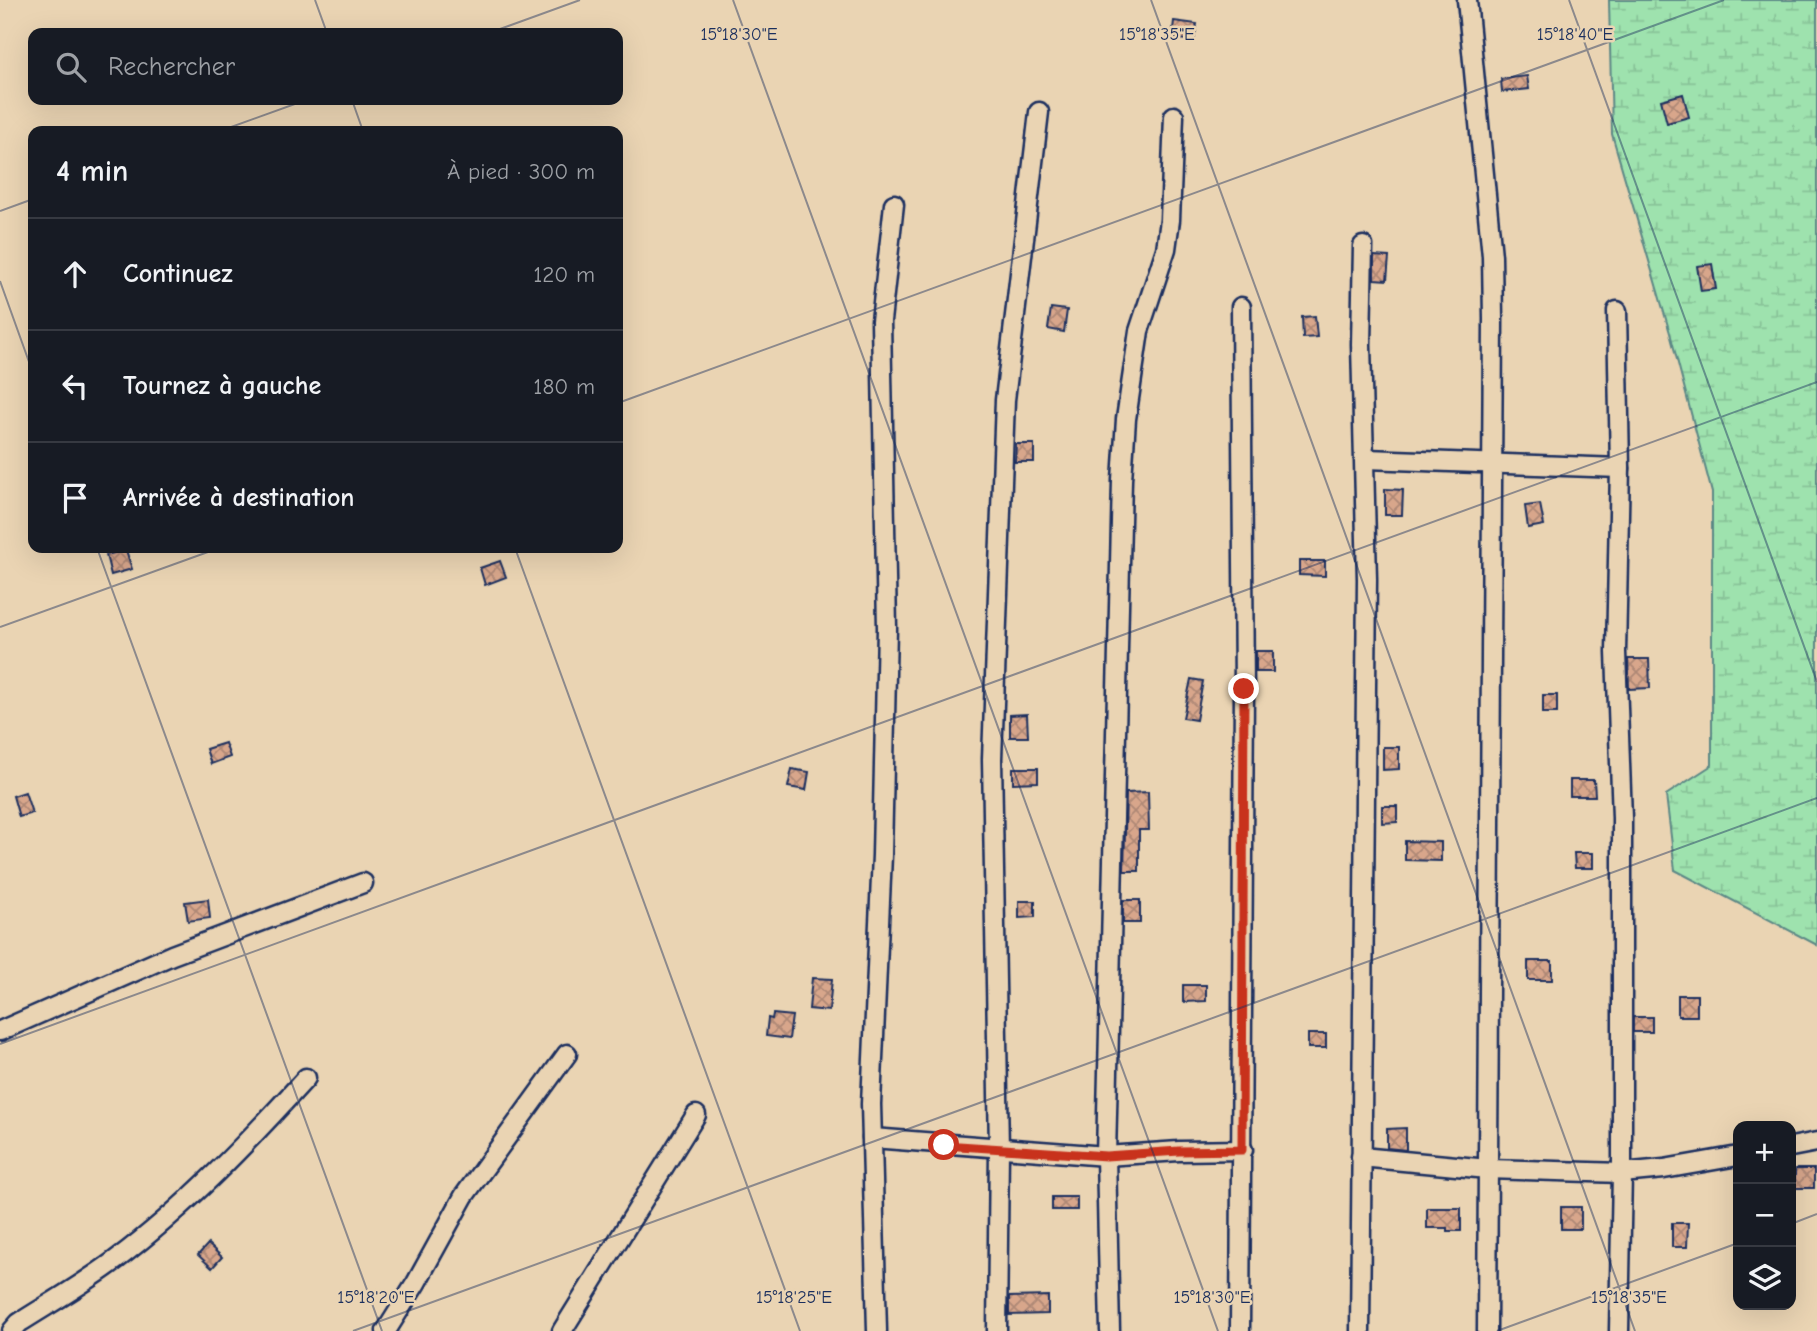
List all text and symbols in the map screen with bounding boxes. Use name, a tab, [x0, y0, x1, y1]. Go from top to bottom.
text: 15°18'30"E	[700, 24, 778, 45]
text: 15°18'35"E	[1119, 24, 1195, 45]
text: 15°18'40"E	[1537, 24, 1614, 45]
search box	[28, 28, 623, 105]
icon: search	[52, 48, 90, 86]
text: Rechercher	[108, 52, 235, 82]
text: 4 min	[56, 154, 128, 189]
text: À pied · 300 m	[447, 158, 595, 185]
icon: ahead	[56, 255, 94, 293]
text: Continuez	[123, 259, 233, 289]
text: 120 m	[533, 261, 595, 288]
icon: left	[56, 367, 94, 405]
text: Tournez à gauche	[123, 371, 321, 401]
text: 180 m	[533, 373, 595, 400]
icon: arrive	[56, 479, 94, 517]
text: Arrivée à destination	[123, 483, 354, 513]
route end	[1228, 673, 1259, 704]
map controls	[1733, 1121, 1796, 1310]
button: +	[1733, 1121, 1796, 1184]
route start	[928, 1129, 959, 1160]
button: −	[1733, 1184, 1796, 1247]
button: layers	[1733, 1247, 1796, 1310]
text: 15°18'20"E	[337, 1287, 415, 1308]
text: 15°18'25"E	[756, 1287, 832, 1308]
text: 15°18'30"E	[1173, 1287, 1251, 1308]
text: 15°18'35"E	[1591, 1287, 1667, 1308]

